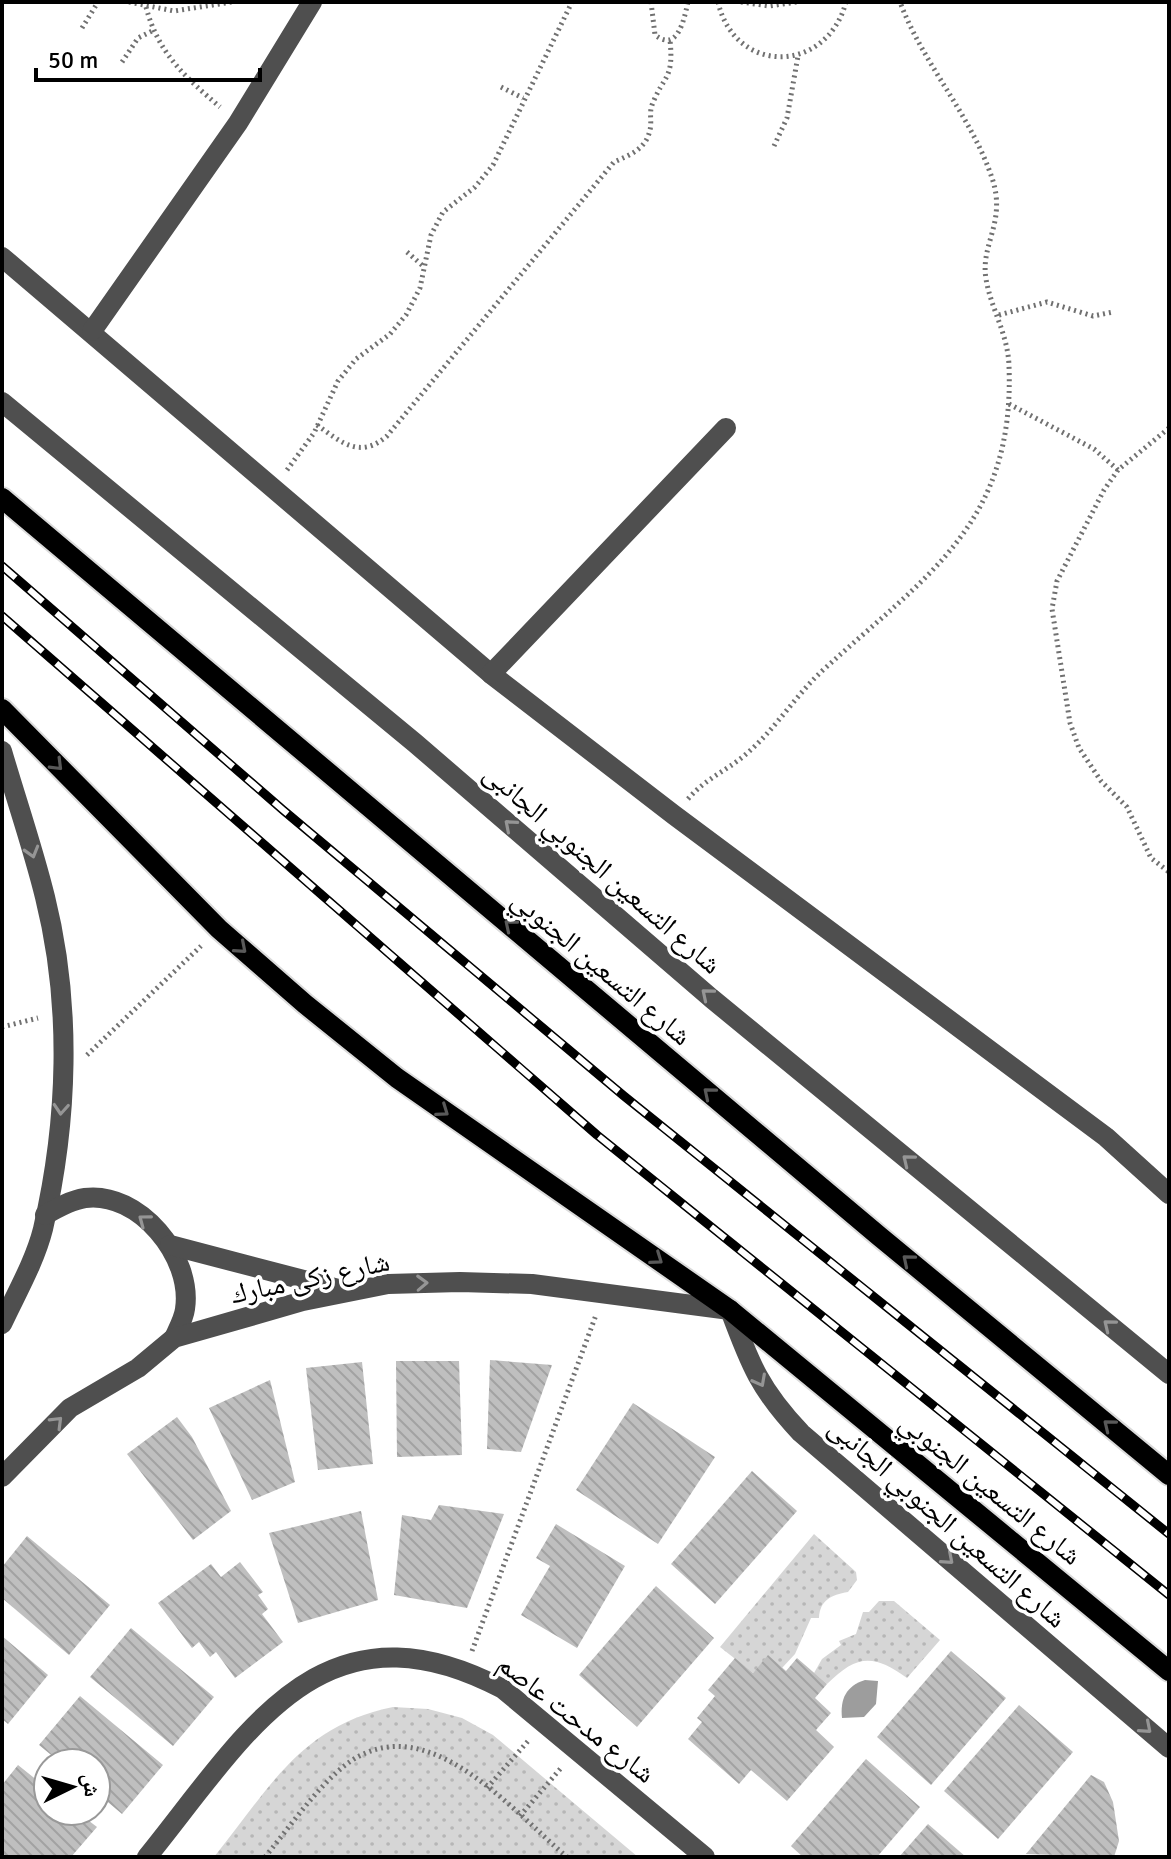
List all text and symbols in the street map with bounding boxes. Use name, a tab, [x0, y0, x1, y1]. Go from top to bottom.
scale bar	[36, 32, 260, 82]
text: 50 m	[48, 45, 98, 75]
one-way arrow	[48, 756, 62, 770]
street label: شارع التسعين الجنوبي الجانبى	[477, 756, 729, 980]
one-way arrow	[505, 820, 520, 835]
one-way arrow	[23, 845, 39, 859]
street label: شارع التسعين الجنوبي	[505, 882, 699, 1052]
one-way arrow	[505, 920, 519, 935]
one-way arrow	[232, 938, 247, 953]
one-way arrow	[702, 990, 716, 1004]
one-way arrow	[704, 1088, 718, 1103]
one-way arrow	[435, 1101, 449, 1116]
one-way arrow	[53, 1103, 70, 1116]
one-way arrow	[903, 1155, 917, 1170]
one-way arrow	[138, 1215, 152, 1230]
street label: شارع زكى مبارك	[228, 1245, 393, 1311]
one-way arrow	[649, 1249, 663, 1264]
one-way arrow	[903, 1255, 917, 1270]
one-way arrow	[416, 1275, 429, 1292]
one-way arrow	[1104, 1320, 1118, 1335]
one-way arrow	[750, 1373, 766, 1387]
street label: شارع التسعين الجنوبي	[889, 1405, 1088, 1577]
street label: شارع التسعين الجنوبي الجانبى	[818, 1410, 1073, 1639]
one-way arrow	[47, 1417, 62, 1431]
one-way arrow	[1104, 1420, 1118, 1435]
one-way arrow	[939, 1549, 953, 1564]
street label: شارع مدحت عاصم	[490, 1647, 662, 1792]
one-way arrow	[1136, 1718, 1151, 1733]
north arrow	[32, 1747, 112, 1827]
text: ش	[77, 1772, 106, 1798]

